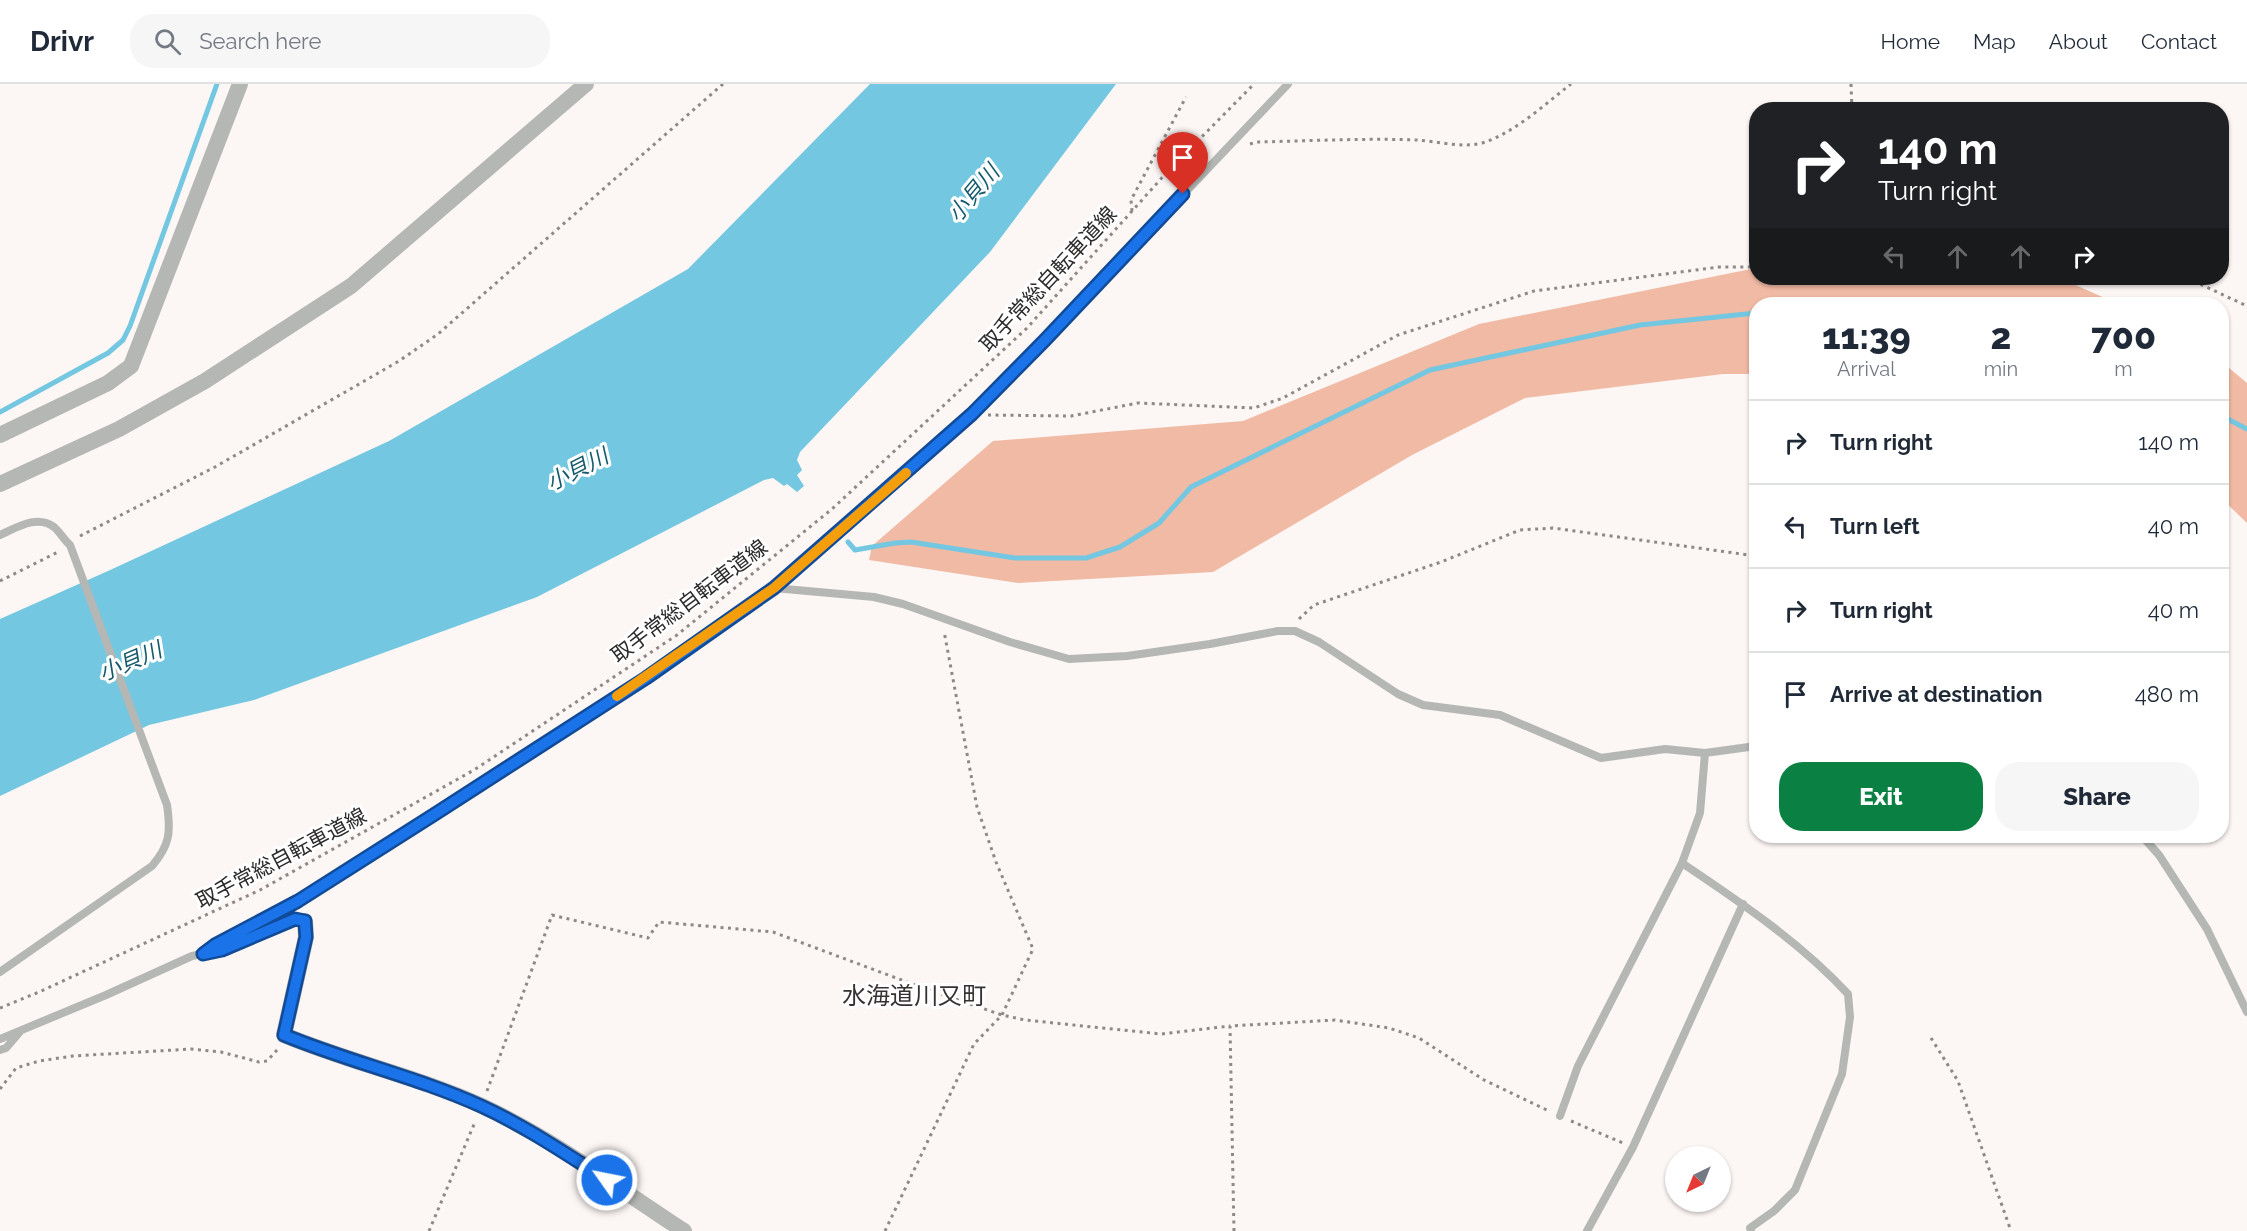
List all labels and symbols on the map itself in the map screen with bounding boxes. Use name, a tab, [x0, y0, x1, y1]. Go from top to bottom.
pin	[1157, 132, 1208, 194]
water label: 小貝川	[942, 158, 1005, 227]
street label: 取手常総自転車道線	[974, 201, 1122, 357]
water label: 小貝川	[542, 442, 614, 496]
street label: 取手常総自転車道線	[606, 534, 772, 668]
water label: 小貝川	[95, 635, 167, 686]
street label: 取手常総自転車道線	[192, 803, 370, 913]
district label: 水海道川又町	[842, 981, 986, 1010]
north arrow	[1665, 1146, 1731, 1212]
position arrow	[575, 1148, 639, 1212]

